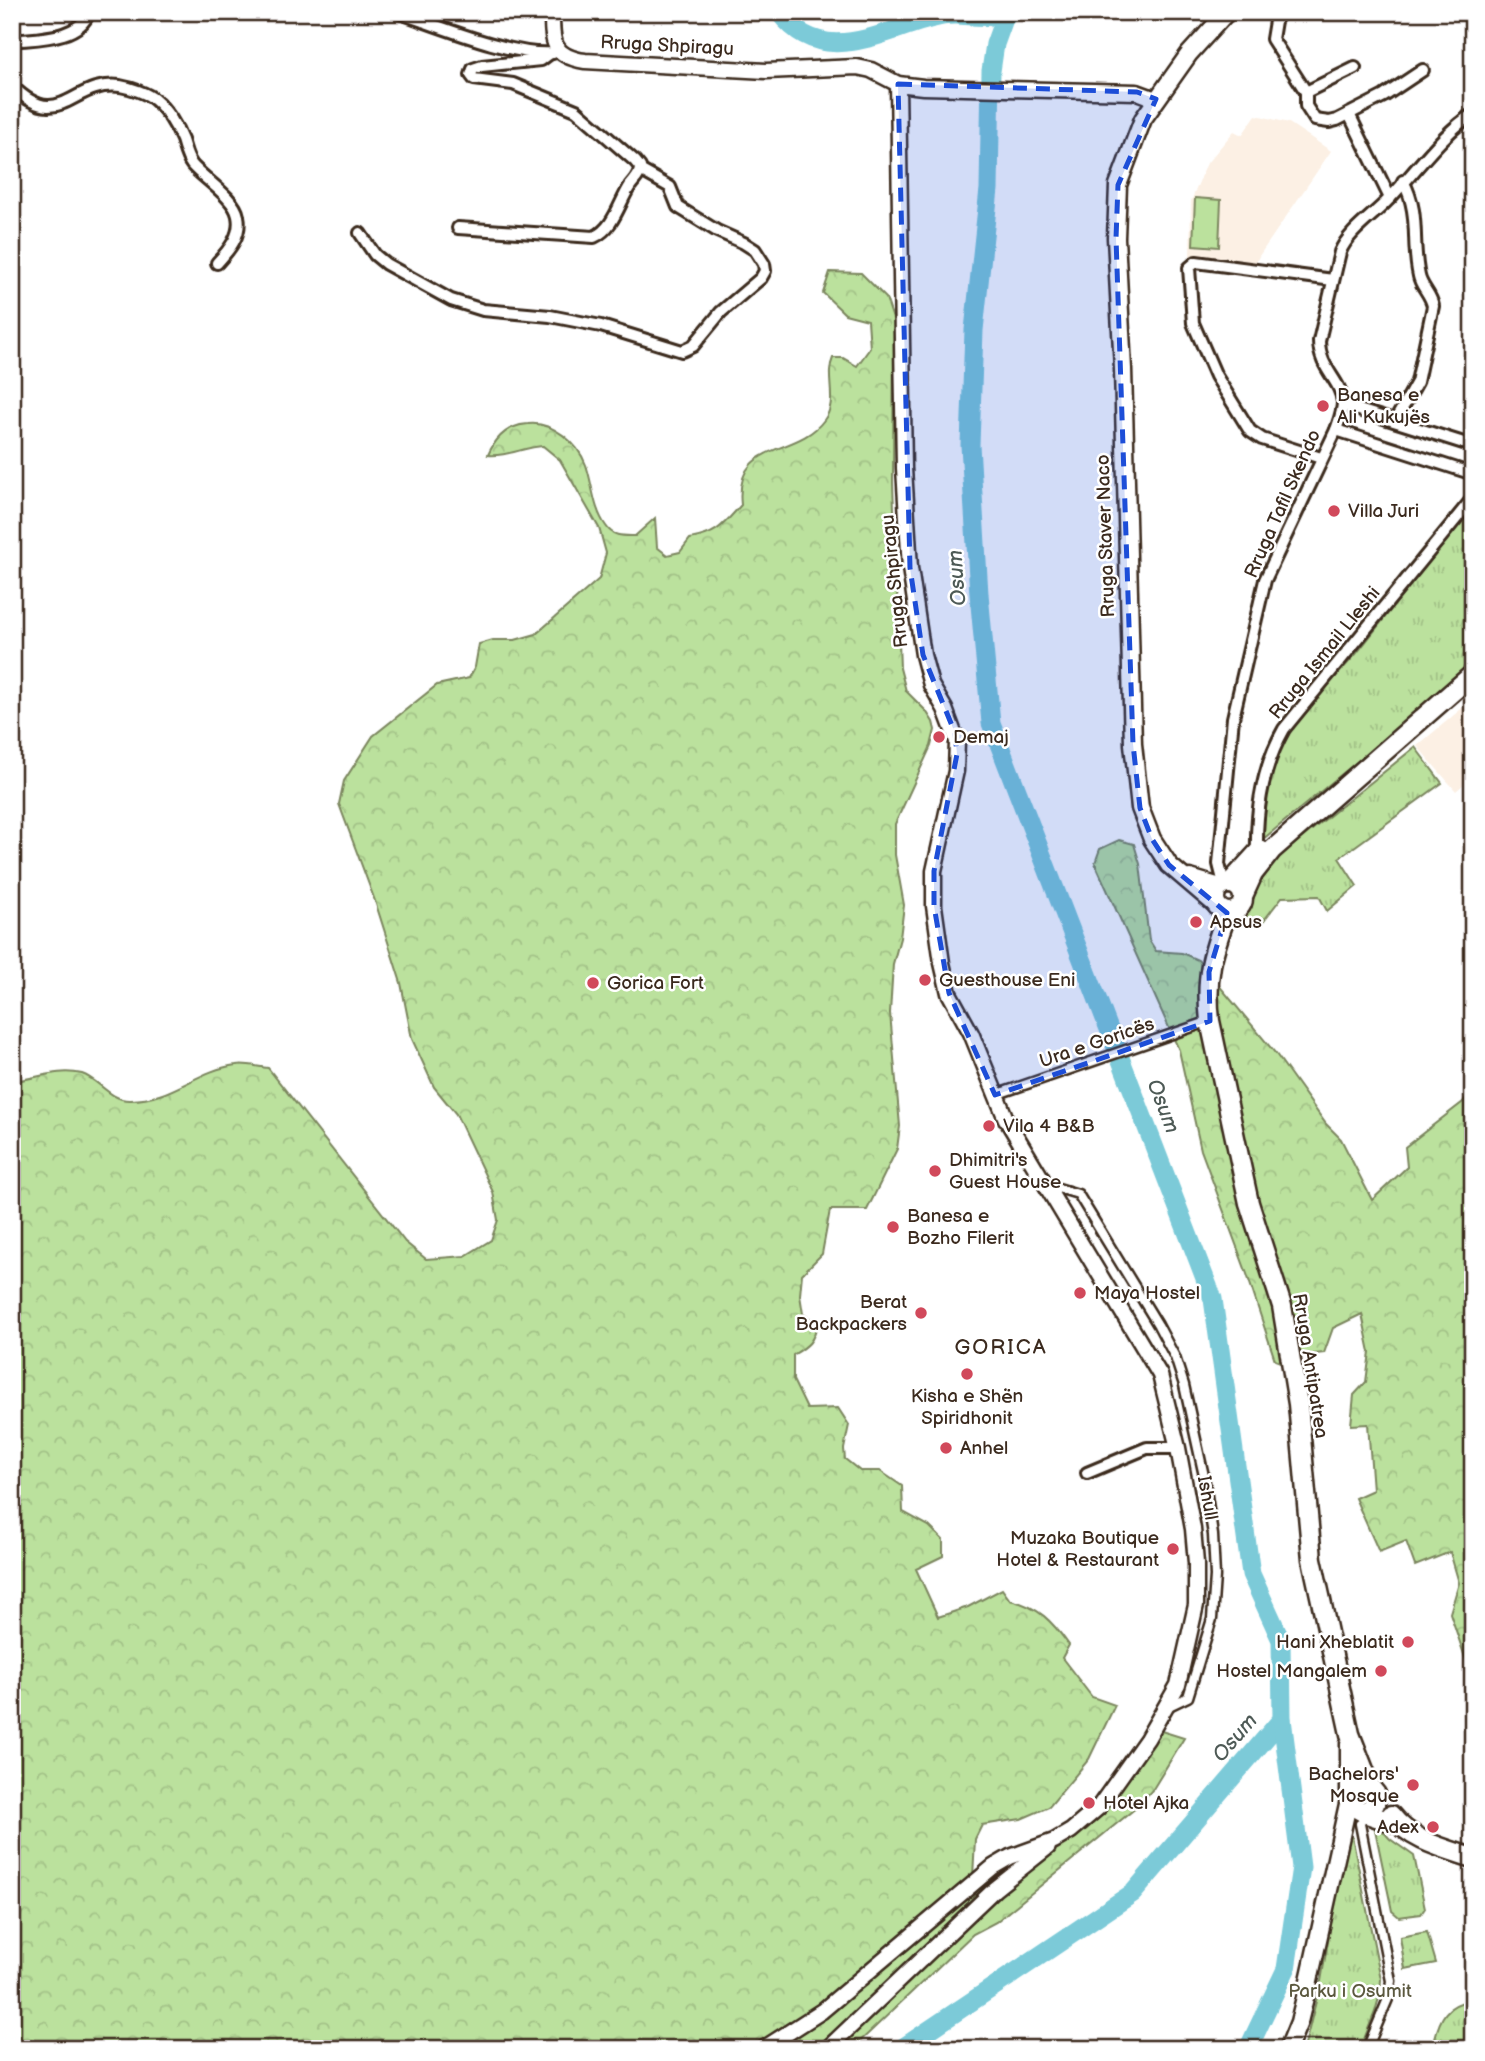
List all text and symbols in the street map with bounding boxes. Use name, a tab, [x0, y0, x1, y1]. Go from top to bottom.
street label: Rruga Shpiragu	[600, 31, 734, 61]
place label: Banesa e Ali Kukujës	[1337, 384, 1430, 429]
marker: Banesa e Ali Kukujës	[1315, 398, 1331, 414]
street label: Rruga Tafil Skendo	[1240, 426, 1326, 582]
street label: Rruga Staver Naco	[1092, 454, 1120, 618]
place label: Villa Juri	[1348, 500, 1419, 523]
marker: Villa Juri	[1326, 503, 1342, 519]
street label: Rruga Shpiragu	[877, 513, 913, 649]
water label: Osum	[943, 549, 971, 607]
street label: Rruga Ismail Lleshi	[1264, 582, 1386, 724]
place label: Demaj	[953, 726, 1009, 749]
marker: Demaj	[931, 729, 947, 745]
place label: Apsus	[1210, 911, 1262, 934]
marker: Apsus	[1188, 914, 1204, 930]
place label: Guesthouse Eni	[939, 969, 1076, 992]
place label: Gorica Fort	[607, 972, 704, 995]
marker: Guesthouse Eni	[917, 972, 933, 988]
marker: Gorica Fort	[585, 975, 601, 991]
street label: Ura e Goricës	[1037, 1013, 1157, 1073]
water label: Osum	[1141, 1075, 1185, 1137]
place label: Vila 4 B&B	[1003, 1115, 1095, 1138]
marker: Vila 4 B&B	[981, 1118, 997, 1134]
place label: Dhimitri's Guest House	[949, 1149, 1061, 1194]
marker: Dhimitri's Guest House	[927, 1163, 943, 1179]
place label: Banesa e Bozho Filerit	[907, 1205, 1015, 1250]
marker: Banesa e Bozho Filerit	[885, 1219, 901, 1235]
place label: Maya Hostel	[1094, 1282, 1200, 1305]
marker: Maya Hostel	[1072, 1285, 1088, 1301]
place label: Berat Backpackers	[795, 1291, 907, 1336]
street label: Rruga Antipatrea	[1287, 1292, 1333, 1440]
marker: Berat Backpackers	[913, 1305, 929, 1321]
district label: GORICA	[955, 1335, 1047, 1360]
marker: Kisha e Shën Spiridhonit	[959, 1366, 975, 1382]
place label: Kisha e Shën Spiridhonit	[911, 1385, 1023, 1430]
place label: Anhel	[960, 1437, 1008, 1460]
marker: Anhel	[938, 1440, 954, 1456]
street label: Ishull	[1192, 1474, 1222, 1522]
place label: Muzaka Boutique Hotel & Restaurant	[996, 1527, 1159, 1572]
marker: Muzaka Boutique Hotel & Restaurant	[1165, 1541, 1181, 1557]
place label: Hani Xheblatit	[1276, 1631, 1394, 1654]
marker: Hani Xheblatit	[1400, 1634, 1416, 1650]
place label: Hostel Mangalem	[1216, 1660, 1367, 1683]
marker: Hostel Mangalem	[1373, 1663, 1389, 1679]
water label: Osum	[1207, 1709, 1263, 1767]
place label: Bachelors' Mosque	[1308, 1763, 1399, 1808]
marker: Bachelors' Mosque	[1405, 1777, 1421, 1793]
place label: Hotel Ajka	[1103, 1792, 1189, 1815]
marker: Hotel Ajka	[1081, 1795, 1097, 1811]
place label: Adex	[1377, 1816, 1419, 1839]
marker: Adex	[1425, 1819, 1441, 1835]
park label: Parku i Osumit	[1288, 1980, 1412, 2003]

